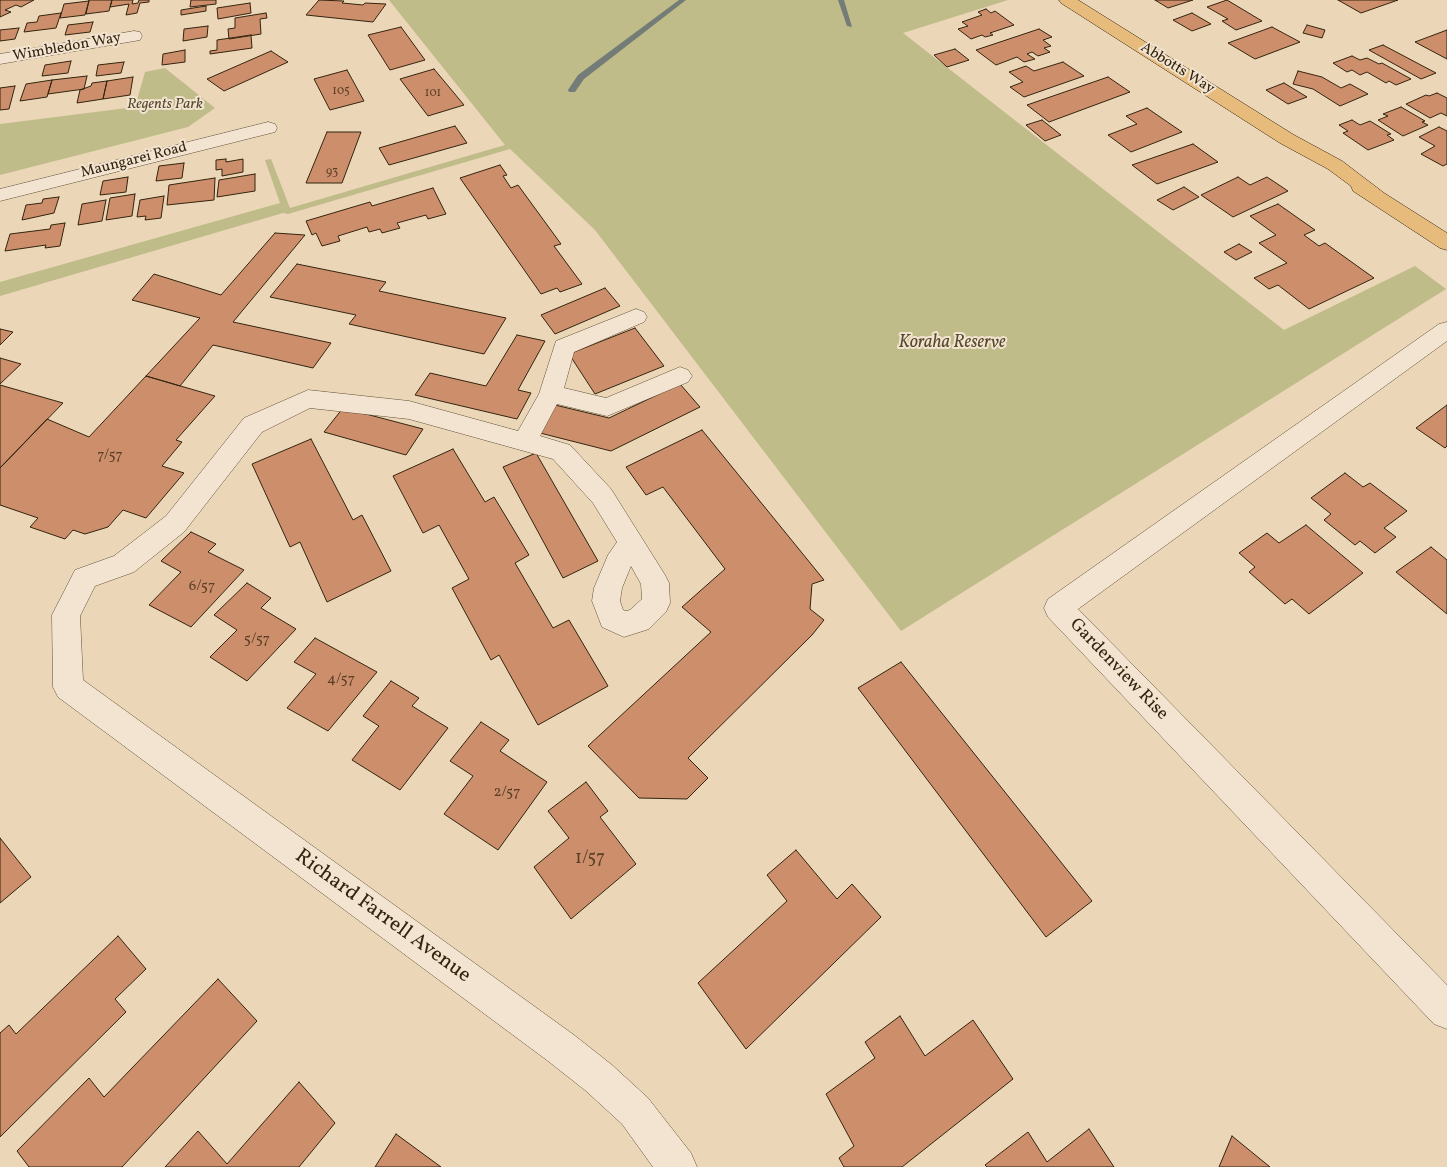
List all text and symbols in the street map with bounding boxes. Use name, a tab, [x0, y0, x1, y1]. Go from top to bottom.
street label: Wimbledon Way	[11, 30, 123, 66]
street label: Abbotts Way	[1137, 39, 1217, 99]
house number: 105	[332, 85, 350, 99]
house number: 101	[425, 87, 441, 101]
park label: Regents Park	[127, 96, 203, 114]
street label: Maungarei Road	[79, 139, 189, 183]
house number: 93	[326, 166, 338, 180]
park label: Koraha Reserve	[898, 333, 1006, 355]
house number: 7/57	[97, 447, 123, 465]
house number: 6/57	[189, 578, 215, 596]
street label: Gardenview Rise	[1064, 615, 1172, 725]
house number: 5/57	[244, 631, 270, 649]
house number: 4/57	[327, 671, 355, 689]
house number: 2/57	[493, 784, 521, 802]
street label: Richard Farrell Avenue	[289, 845, 475, 989]
house number: 1/57	[575, 849, 605, 871]

